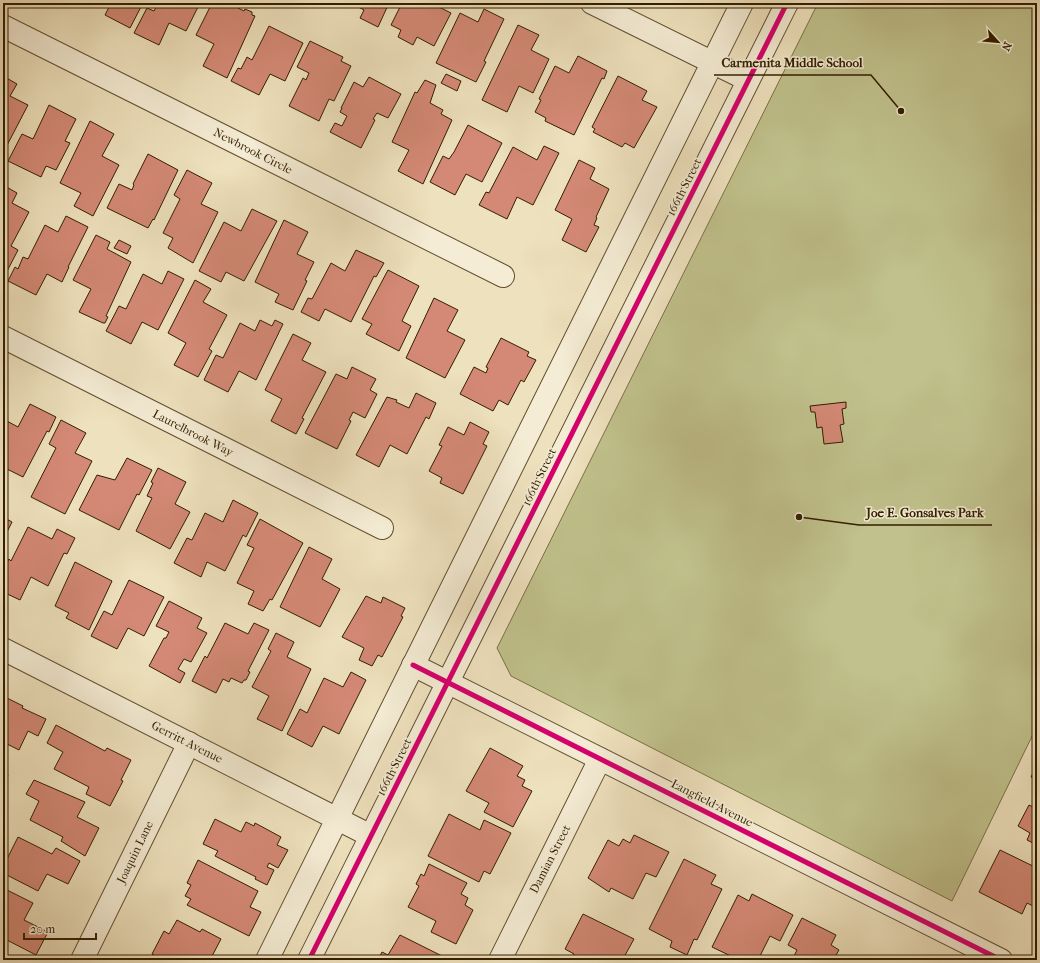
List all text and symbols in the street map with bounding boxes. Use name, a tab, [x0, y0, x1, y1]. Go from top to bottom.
north arrow	[978, 22, 1018, 62]
text: N	[998, 40, 1014, 54]
callout: Carmenita Middle School	[714, 50, 871, 75]
text: Carmenita Middle School	[721, 55, 863, 70]
street label: Newbrook Circle	[211, 125, 295, 177]
street label: 166th Street	[664, 155, 705, 218]
street label: Laurelbrook Way	[150, 407, 236, 460]
street label: 166th Street	[519, 445, 559, 508]
callout: Joe E. Gonsalves Park	[859, 500, 992, 525]
text: Joe E. Gonsalves Park	[864, 505, 985, 521]
street label: Gerritt Avenue	[149, 718, 225, 766]
street label: 166th Street	[374, 735, 415, 798]
street label: Langfield Avenue	[669, 776, 755, 830]
street label: Joaquin Lane	[113, 818, 156, 886]
street label: Damian Street	[527, 822, 574, 896]
scale bar	[24, 915, 96, 941]
text: 20 m	[30, 922, 55, 936]

